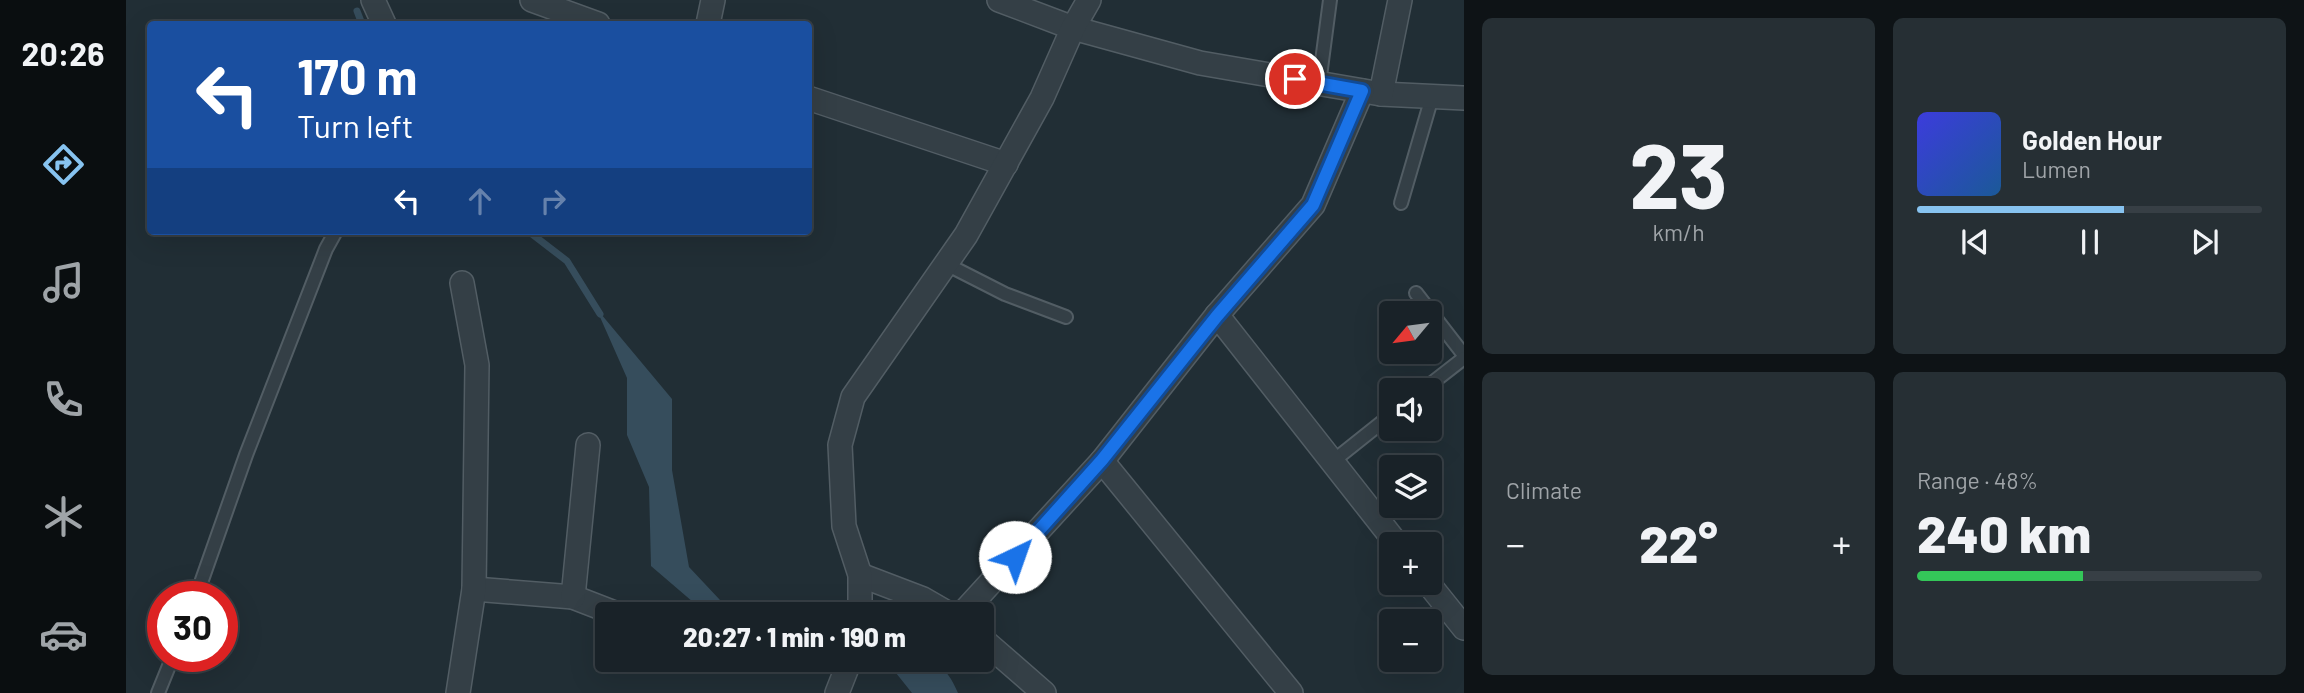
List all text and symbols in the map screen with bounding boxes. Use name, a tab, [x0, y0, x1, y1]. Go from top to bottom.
text: 20:26	[22, 34, 104, 72]
text: 170 m	[297, 46, 417, 105]
icon: left	[182, 49, 273, 140]
pin	[1265, 49, 1325, 109]
icon: arrive	[1276, 60, 1314, 98]
text: Turn left	[297, 106, 414, 144]
text: 23	[1629, 118, 1728, 227]
text: Golden Hour	[2022, 124, 2162, 155]
icon: directions	[39, 140, 88, 189]
text: Lumen	[2022, 155, 2091, 183]
icon: left	[388, 182, 426, 220]
icon: ahead	[461, 182, 499, 220]
icon: right	[534, 182, 572, 220]
text: km/h	[1652, 218, 1705, 246]
icon: previous	[1956, 223, 1994, 261]
icon: pause	[2071, 223, 2109, 261]
icon: next	[2186, 223, 2224, 261]
icon: music	[39, 258, 88, 307]
north arrow	[1379, 301, 1442, 364]
map controls	[1379, 301, 1442, 672]
icon: phone	[39, 375, 88, 424]
button: sound	[1379, 378, 1442, 441]
button: layers	[1379, 455, 1442, 518]
text: Range · 48%	[1917, 466, 2038, 494]
text: Climate	[1506, 476, 1582, 504]
icon: climate	[39, 492, 88, 541]
text: 240 km	[1917, 501, 2091, 563]
text: 22°	[1639, 511, 1718, 573]
position arrow	[978, 520, 1052, 594]
text: −	[1506, 520, 1525, 566]
text: +	[1832, 520, 1851, 566]
button: +	[1379, 532, 1442, 595]
speed limit sign: 30	[147, 581, 238, 672]
button: −	[1379, 609, 1442, 672]
icon: car	[39, 610, 88, 659]
text: 20:27 · 1 min · 190 m	[683, 621, 906, 652]

